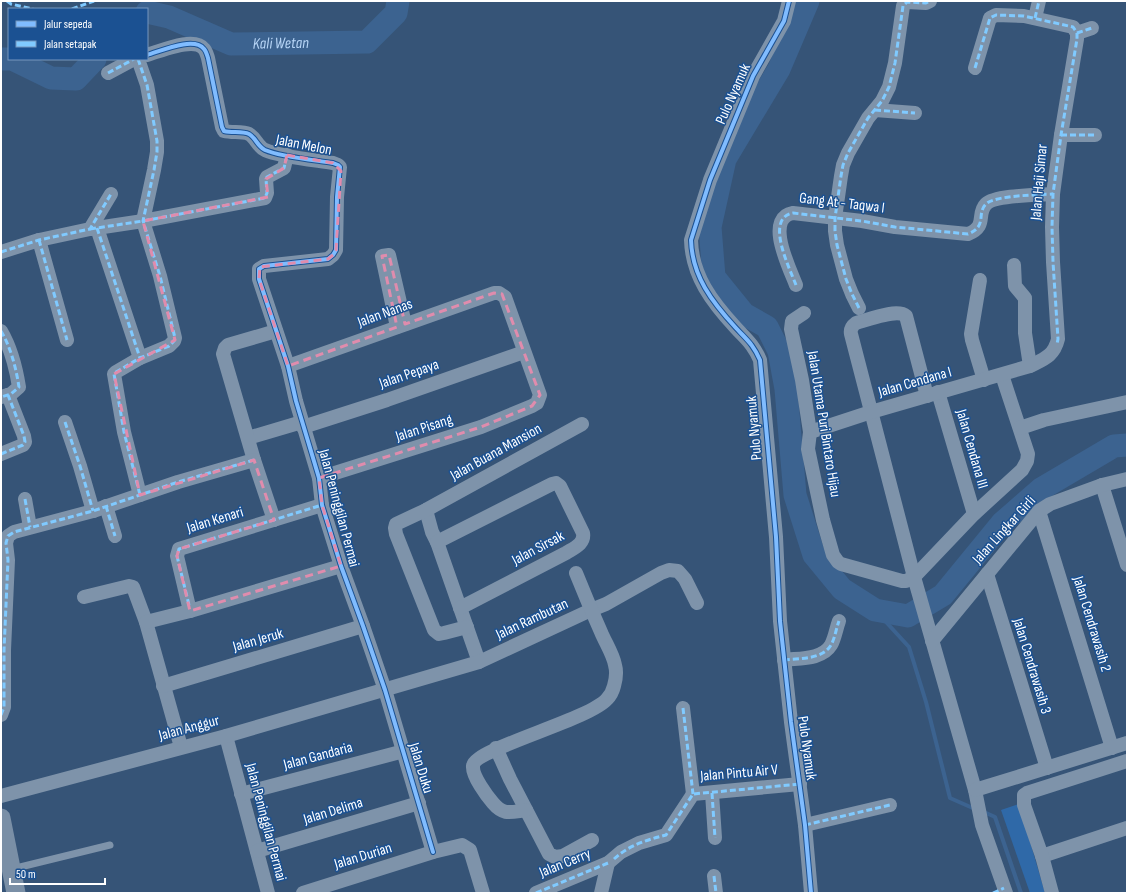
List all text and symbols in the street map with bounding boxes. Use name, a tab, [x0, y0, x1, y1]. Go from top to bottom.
legend	[8, 8, 148, 60]
text: Jalur sepeda	[43, 17, 93, 32]
water label: Kali Wetan	[253, 33, 309, 53]
text: Jalan setapak	[43, 37, 97, 52]
street label: Pulo Nyamuk	[711, 60, 755, 127]
street label: Jalan Melon	[273, 130, 334, 160]
street label: Jalan Haji Simar	[1026, 142, 1052, 222]
street label: Gang At - Taqwa I	[798, 188, 886, 218]
street label: Jalan Nanas	[354, 294, 415, 332]
street label: Jalan Utama Puri Bintaro Hijau	[803, 348, 845, 499]
street label: Jalan Pepaya	[376, 355, 442, 393]
street label: Jalan Cendana I	[875, 362, 954, 402]
street label: Pulo Nyamuk	[742, 395, 766, 461]
street label: Jalan Cendana III	[951, 406, 992, 491]
street label: Jalan Pisang	[392, 410, 455, 446]
street label: Jalan Buana Mansion	[446, 419, 545, 485]
street label: Jalan Peninggilan Permai	[314, 446, 364, 569]
street label: Jalan Lingkar Girli	[968, 492, 1040, 569]
street label: Jalan Kenari	[183, 502, 246, 538]
street label: Jalan Sirsak	[508, 526, 568, 570]
street label: Jalan Cendrawasih 2	[1068, 573, 1116, 674]
street label: Jalan Rambutan	[492, 594, 571, 644]
street label: Jalan Cendrawasih 3	[1008, 615, 1056, 716]
street label: Jalan Jeruk	[230, 624, 286, 657]
street label: Jalan Anggur	[156, 711, 222, 745]
street label: Pulo Nyamuk	[793, 715, 821, 782]
street label: Jalan Gandaria	[280, 738, 355, 775]
street label: Jalan Duku	[404, 739, 438, 796]
street label: Jalan Peninggilan Permai	[241, 760, 291, 883]
street label: Jalan Pintu Air V	[698, 760, 779, 786]
street label: Jalan Delima	[300, 793, 365, 829]
street label: Jalan Durian	[331, 838, 394, 874]
street label: Jalan Cerry	[536, 844, 594, 882]
scale bar	[10, 860, 105, 886]
text: 50 m	[16, 867, 36, 882]

